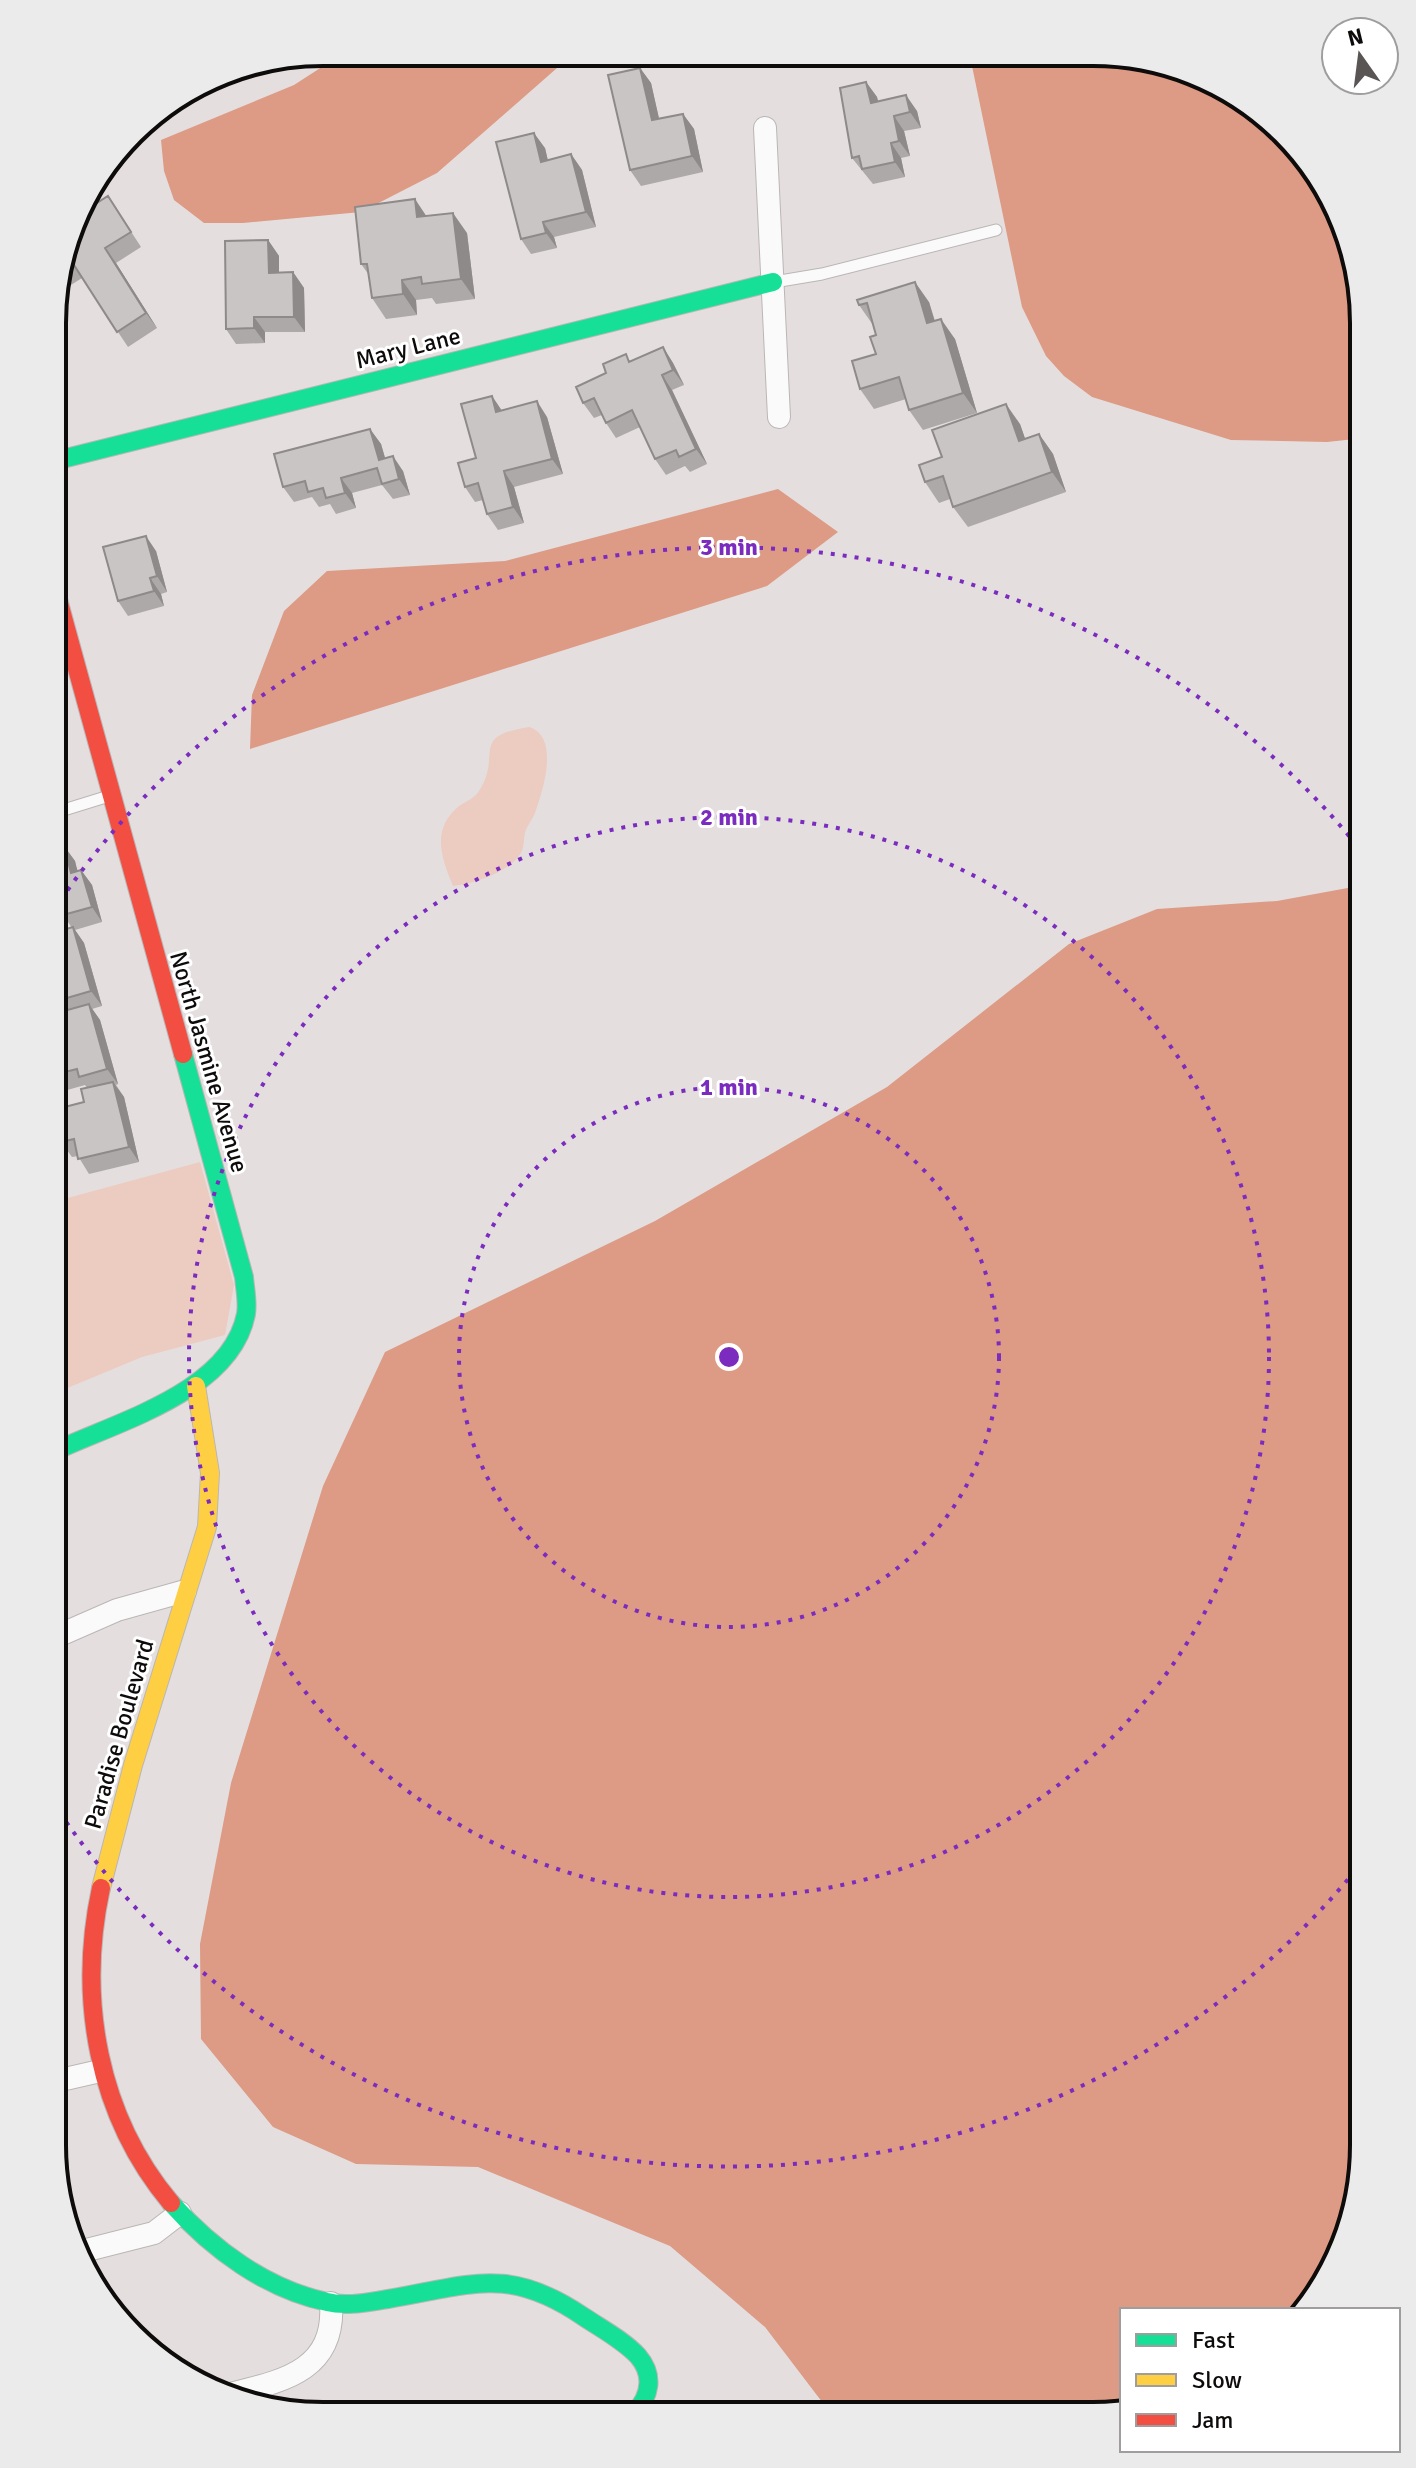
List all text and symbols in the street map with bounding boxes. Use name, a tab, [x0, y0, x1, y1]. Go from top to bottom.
north arrow	[1320, 16, 1400, 96]
text: N	[1345, 22, 1366, 52]
street label: Mary Lane	[352, 320, 464, 376]
text: 3 min	[700, 532, 758, 562]
text: 2 min	[700, 802, 758, 832]
street label: North Jasmine Avenue	[163, 948, 255, 1176]
text: 1 min	[700, 1072, 758, 1102]
centre of rings	[715, 1343, 743, 1371]
street label: Paradise Boulevard	[78, 1636, 160, 1832]
legend	[1120, 2308, 1400, 2452]
text: Fast	[1192, 2325, 1235, 2355]
text: Slow	[1192, 2365, 1242, 2395]
text: Jam	[1192, 2405, 1233, 2435]

